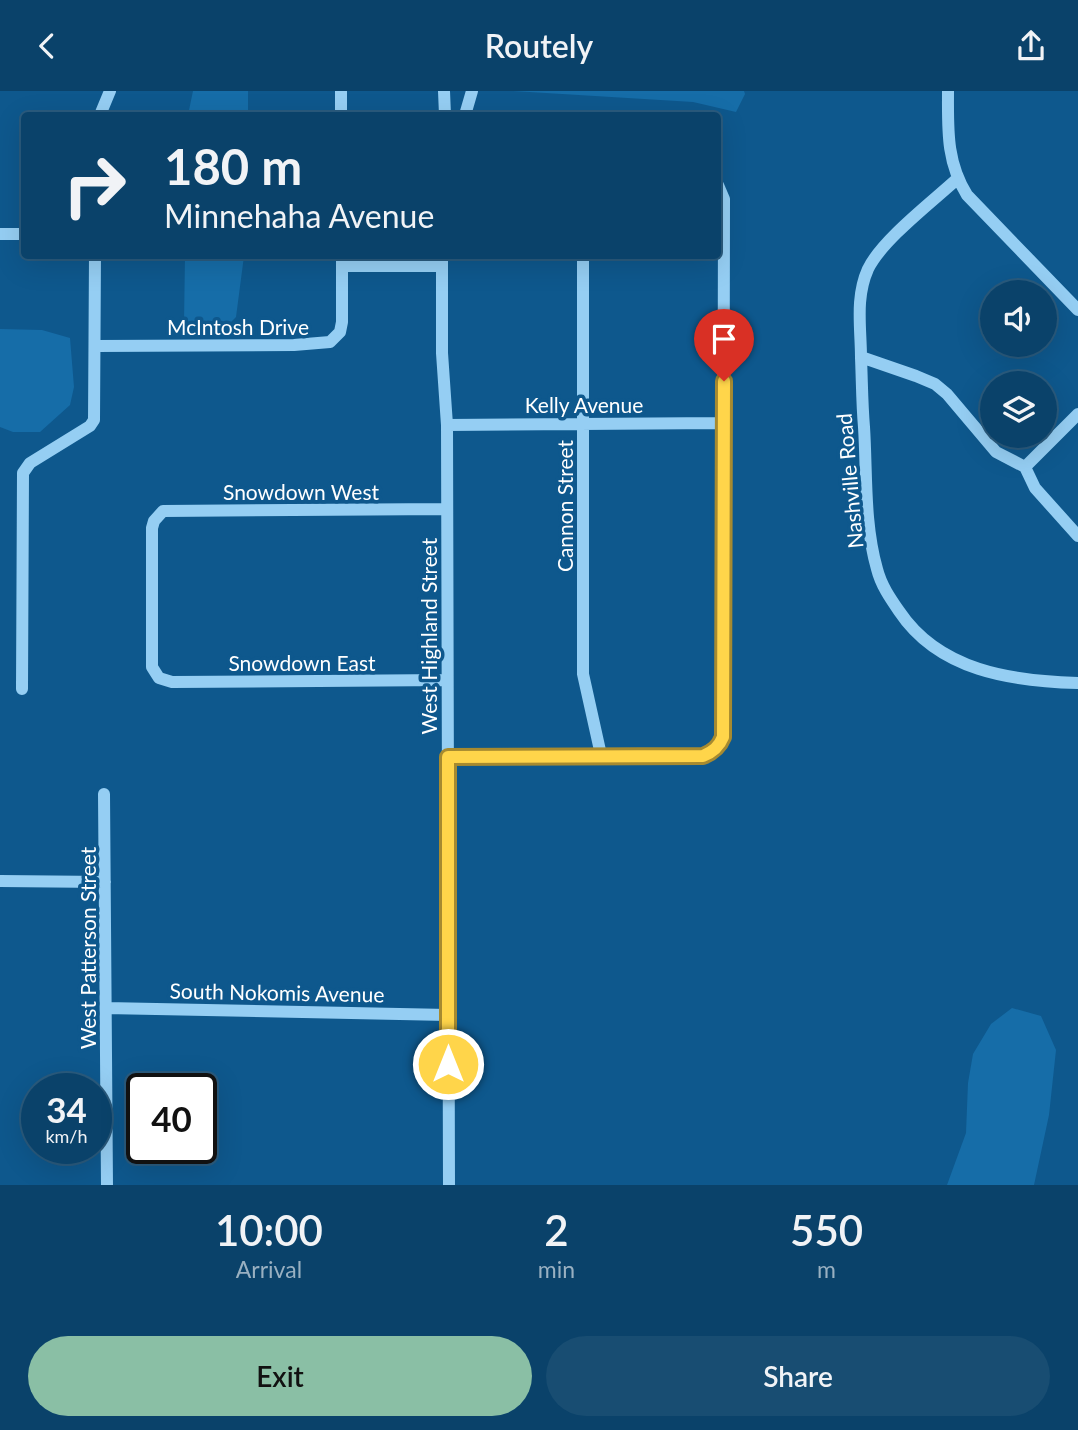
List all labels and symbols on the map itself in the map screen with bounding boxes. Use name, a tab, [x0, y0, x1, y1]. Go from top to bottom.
pin	[694, 309, 754, 381]
street label: McIntosh Drive	[167, 314, 309, 339]
street label: Kelly Avenue	[525, 392, 643, 417]
street label: Nashville Road	[831, 412, 867, 550]
street label: Cannon Street	[552, 439, 577, 572]
street label: Snowdown West	[223, 479, 379, 504]
street label: West Highland Street	[416, 537, 441, 734]
street label: Snowdown East	[228, 650, 376, 675]
street label: West Patterson Street	[75, 846, 100, 1049]
street label: South Nokomis Avenue	[169, 978, 385, 1006]
position arrow	[411, 1027, 485, 1101]
speed limit sign: 40	[126, 1073, 217, 1164]

